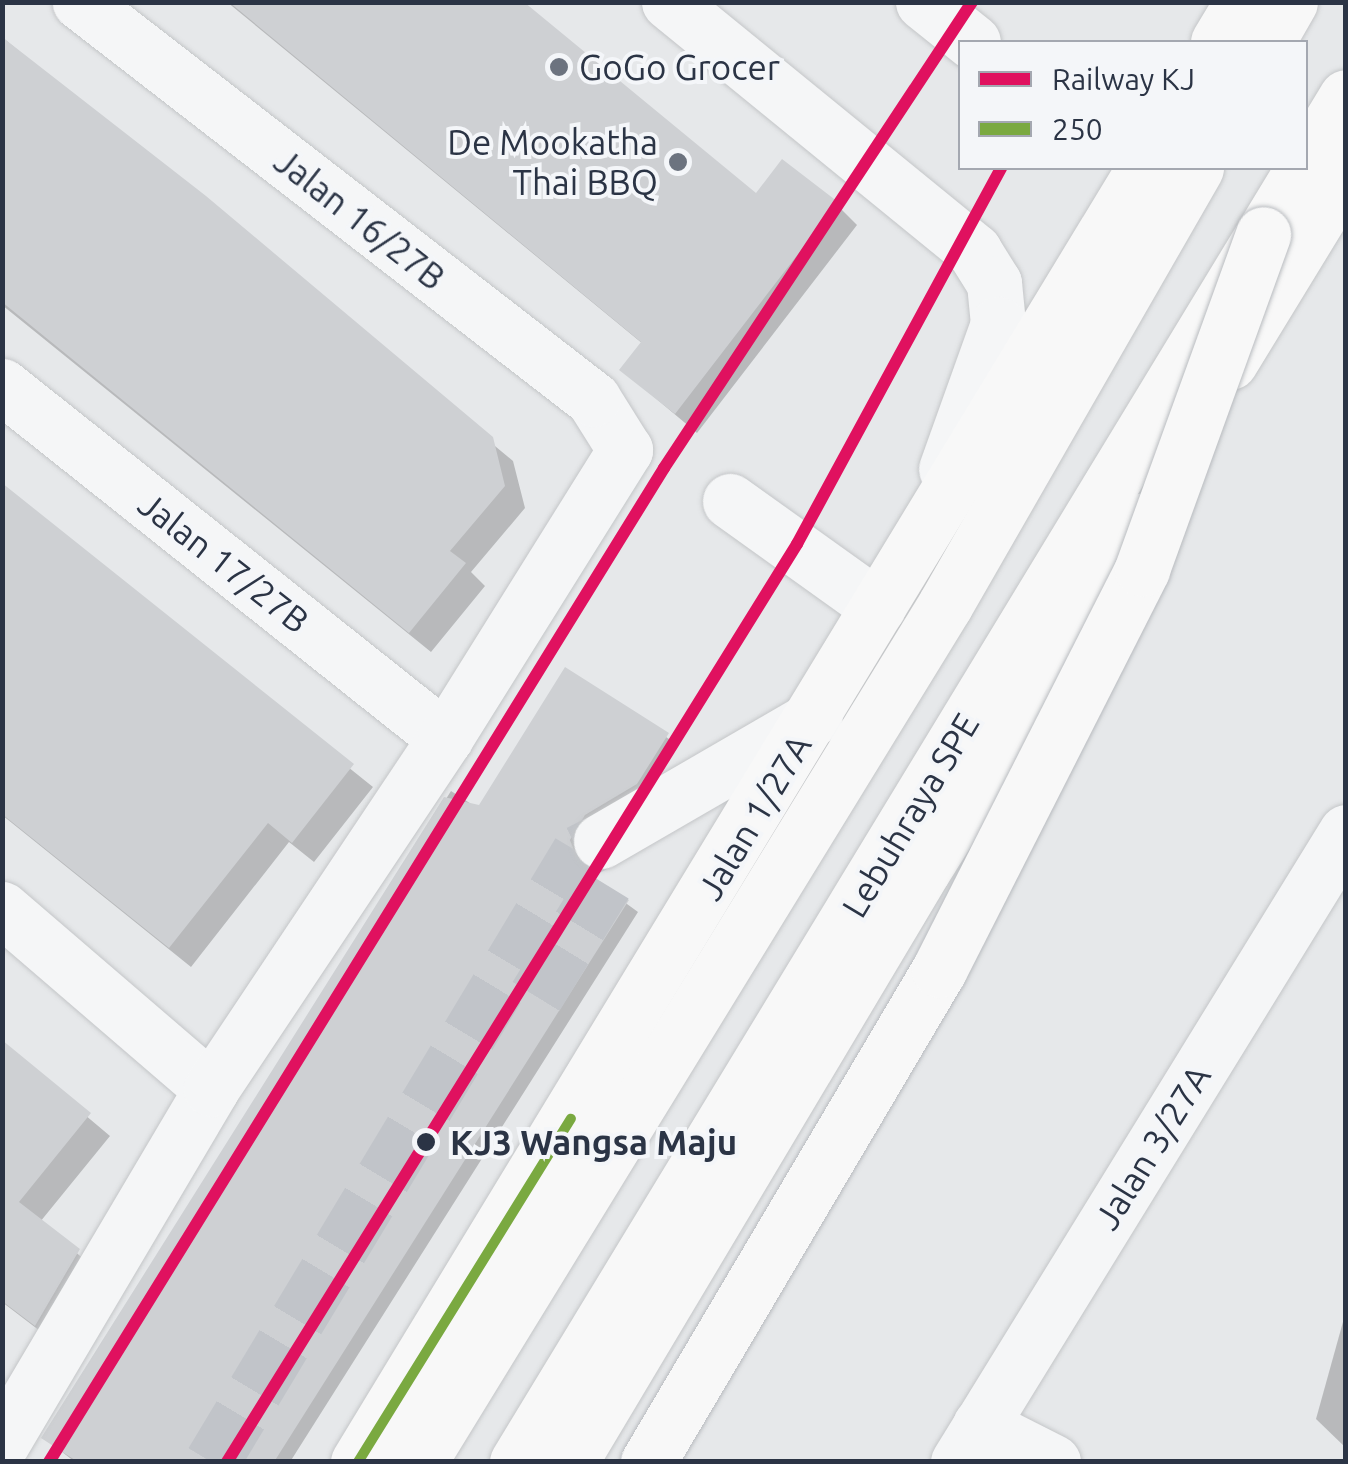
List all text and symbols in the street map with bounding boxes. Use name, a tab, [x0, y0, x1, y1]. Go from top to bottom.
legend	[958, 40, 1308, 170]
place label: GoGo Grocer	[579, 46, 780, 88]
marker: GoGo Grocer	[548, 56, 570, 78]
text: Railway KJ	[1052, 62, 1195, 96]
text: 250	[1052, 112, 1103, 146]
place label: De Mookatha Thai BBQ	[447, 121, 658, 203]
street label: Jalan 16/27B	[266, 139, 454, 299]
marker: De Mookatha Thai BBQ	[667, 151, 689, 173]
street label: Jalan 17/27B	[130, 482, 318, 642]
street label: Lebuhraya SPE	[833, 705, 987, 925]
street label: Jalan 1/27A	[688, 727, 820, 907]
street label: Jalan 3/27A	[1085, 1057, 1219, 1237]
place label: KJ3 Wangsa Maju	[450, 1121, 737, 1163]
marker: KJ3 Wangsa Maju	[411, 1127, 441, 1157]

